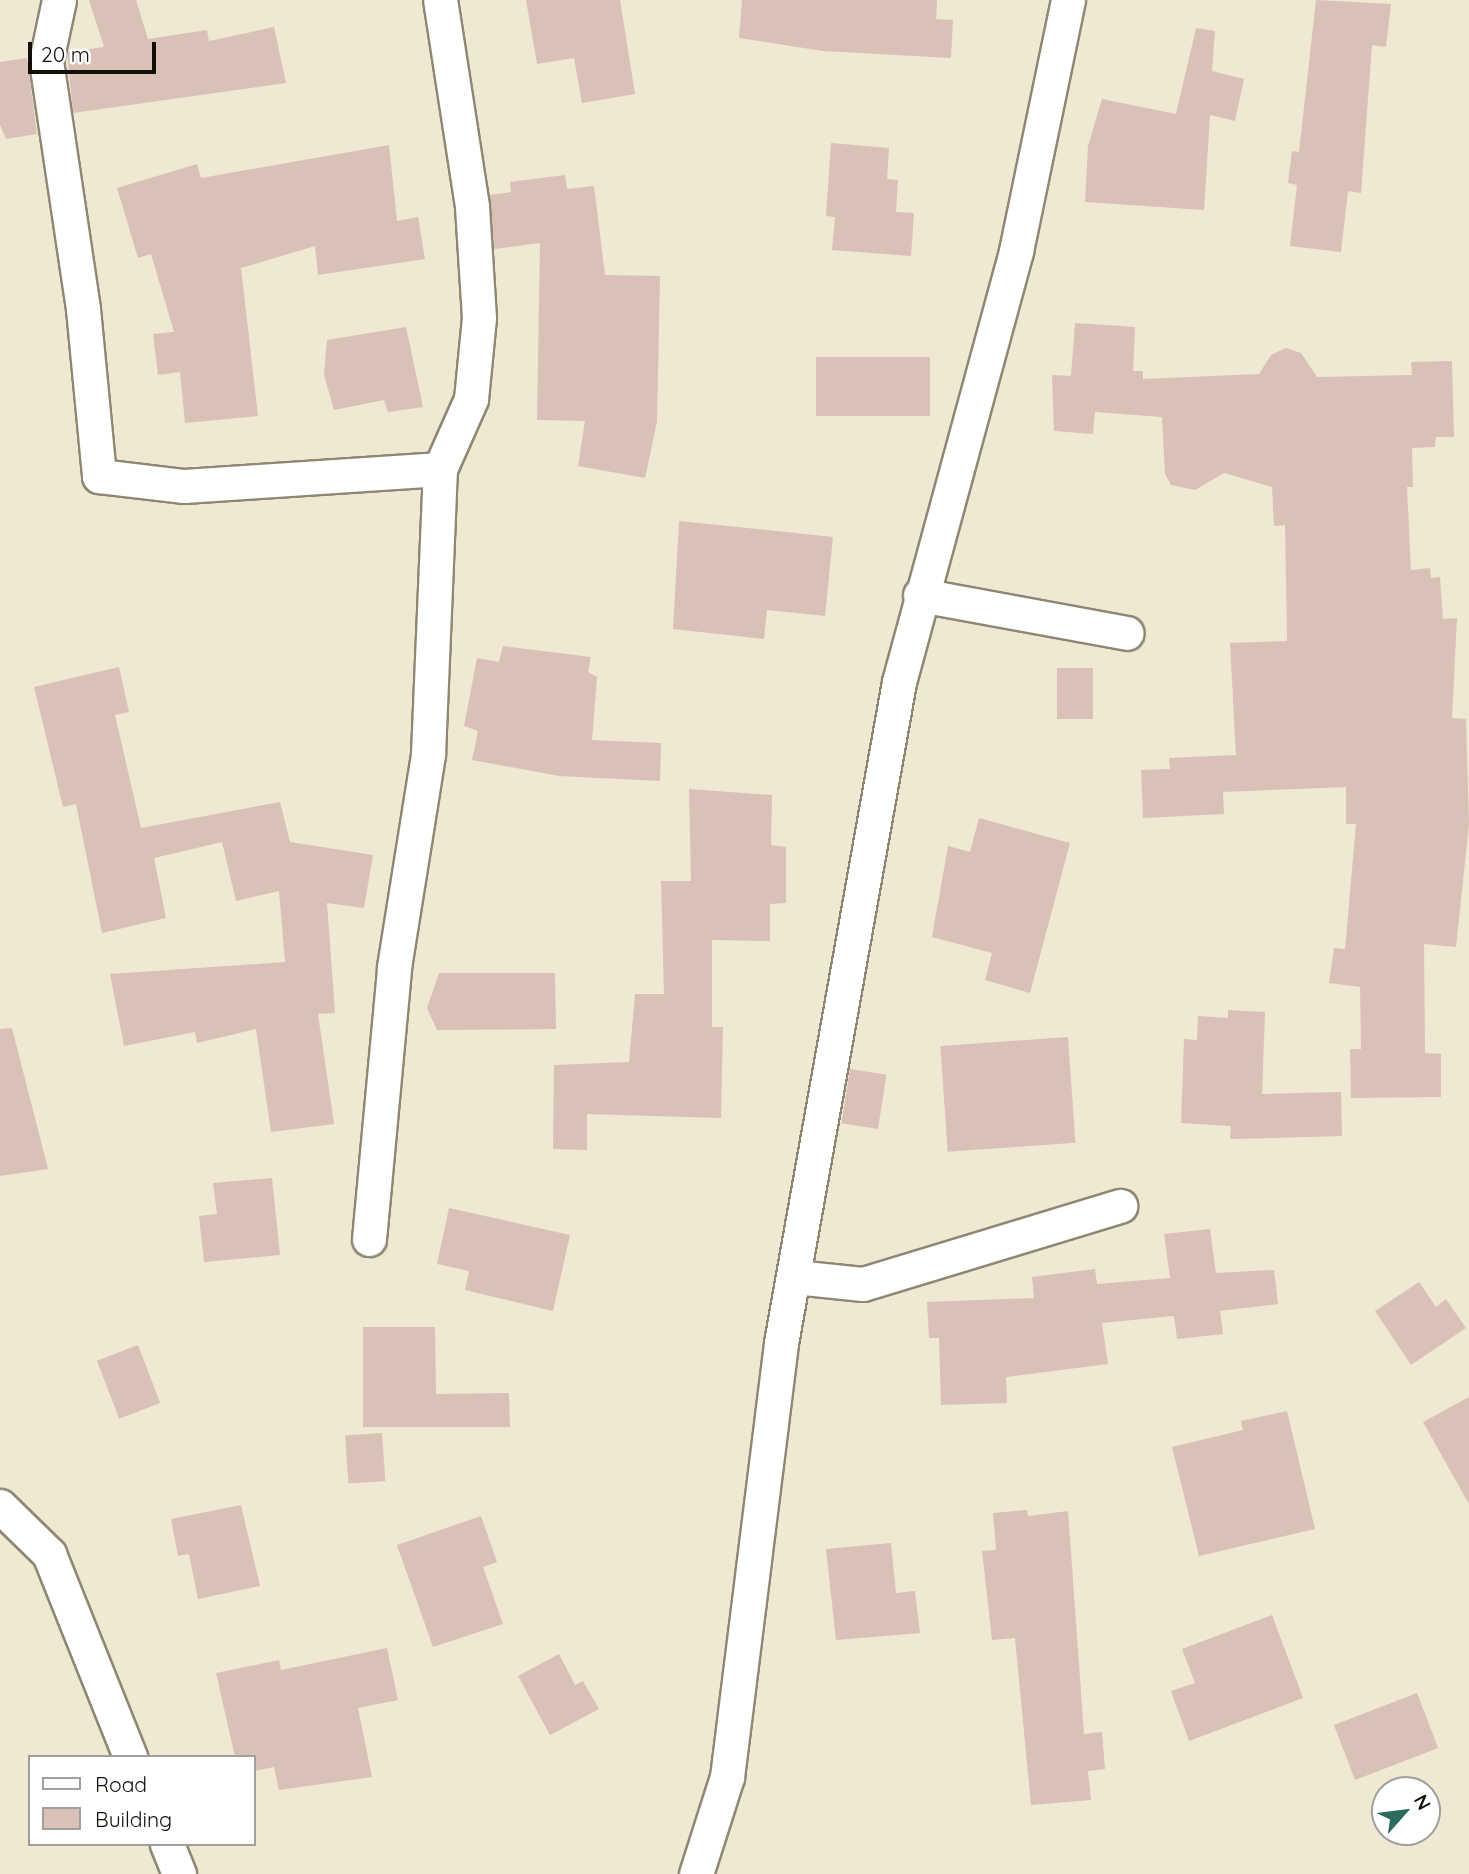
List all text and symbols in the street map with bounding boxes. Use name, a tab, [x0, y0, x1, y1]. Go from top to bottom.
scale bar	[32, 28, 159, 72]
text: 20 m	[41, 41, 90, 67]
legend	[28, 1755, 256, 1846]
text: Road	[95, 1771, 147, 1797]
north arrow	[1371, 1776, 1441, 1846]
text: N	[1409, 1790, 1437, 1814]
text: Building	[95, 1806, 172, 1832]

